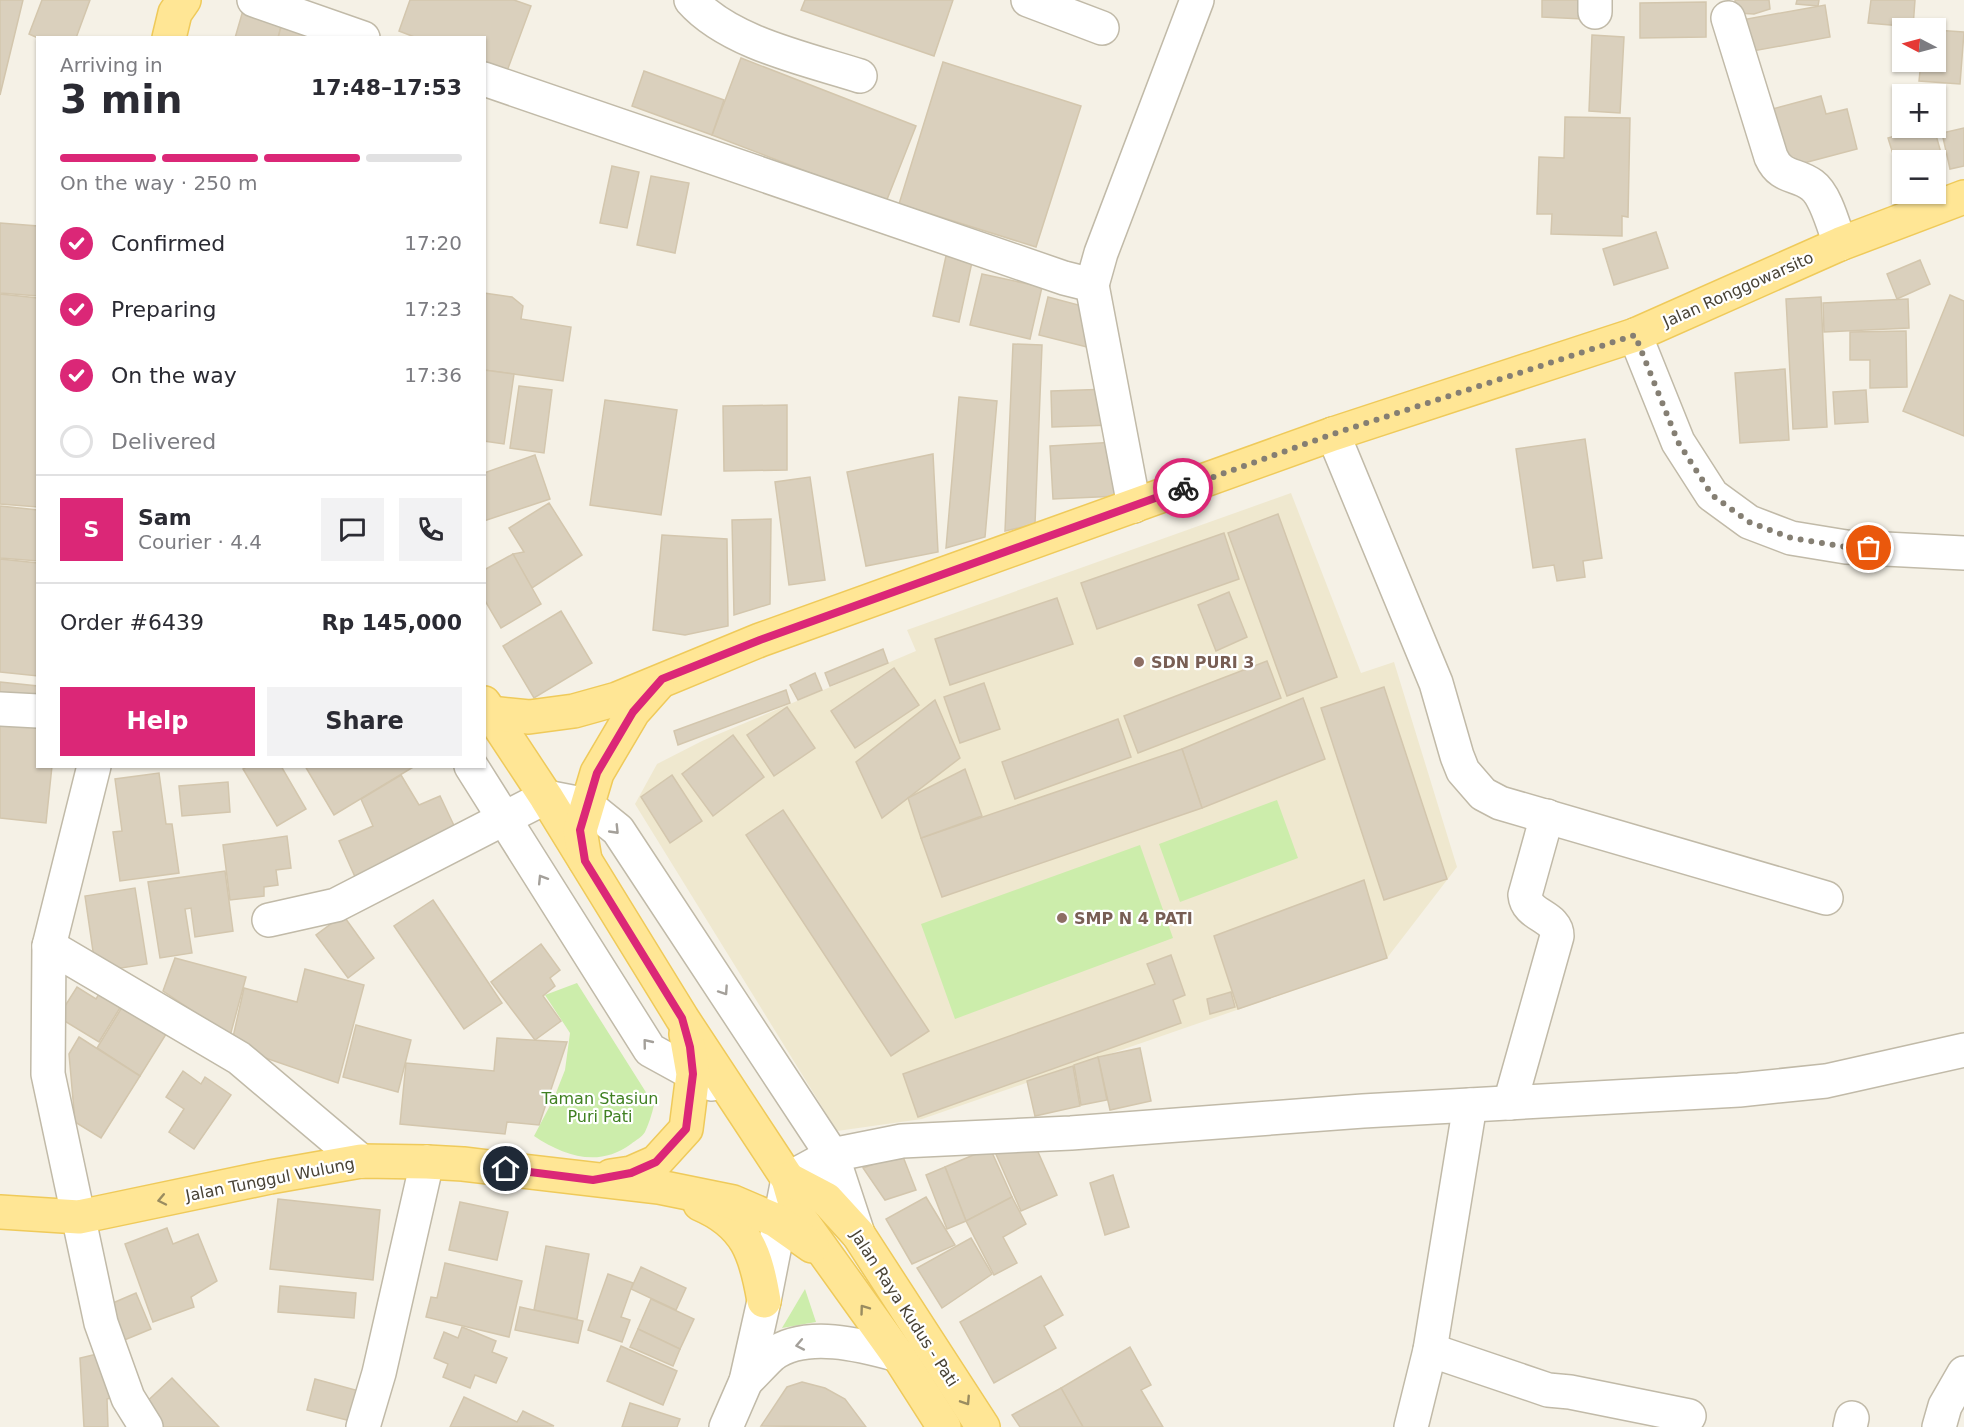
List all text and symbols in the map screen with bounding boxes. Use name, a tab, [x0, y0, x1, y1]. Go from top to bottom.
north arrow	[1892, 18, 1946, 72]
map controls	[1892, 18, 1946, 204]
text: Arriving in	[60, 53, 163, 77]
text: 17:48–17:53	[311, 75, 462, 100]
text: 3 min	[60, 77, 182, 122]
button: +	[1892, 84, 1946, 138]
button: −	[1892, 150, 1946, 204]
text: On the way · 250 m	[60, 171, 258, 195]
icon: check	[60, 227, 93, 260]
text: Confirmed	[111, 231, 225, 256]
text: 17:20	[404, 231, 462, 255]
street label: Jalan Ronggowarsito	[1659, 248, 1816, 332]
icon: check	[60, 293, 93, 326]
text: Preparing	[111, 297, 217, 322]
text: 17:23	[404, 297, 462, 321]
icon: check	[60, 359, 93, 392]
text: On the way	[111, 363, 237, 388]
text: 17:36	[404, 363, 462, 387]
text: Delivered	[111, 429, 216, 454]
courier	[1153, 458, 1213, 518]
icon: bike	[1167, 472, 1200, 505]
button: chat	[321, 498, 384, 561]
button: phone	[399, 498, 462, 561]
text: Sam	[138, 505, 192, 530]
text: S	[84, 517, 99, 542]
pin	[1843, 522, 1894, 573]
text: Courier · 4.4	[138, 530, 262, 554]
icon: bag	[1852, 531, 1885, 564]
text: Order #6439	[60, 610, 204, 635]
text: Rp 145,000	[321, 610, 462, 635]
place label: SDN PURI 3	[1151, 653, 1254, 672]
marker: SDN PURI 3	[1132, 655, 1146, 669]
button: Help	[60, 687, 255, 756]
button: Share	[267, 687, 462, 756]
one-way arrow	[608, 823, 619, 833]
one-way arrow	[538, 875, 550, 885]
place label: SMP N 4 PATI	[1074, 909, 1193, 928]
marker: SMP N 4 PATI	[1055, 911, 1069, 925]
one-way arrow	[717, 985, 728, 996]
one-way arrow	[644, 1039, 655, 1050]
park label: Taman Stasiun Puri Pati	[541, 1089, 658, 1126]
pin	[480, 1143, 531, 1194]
icon: home	[489, 1152, 522, 1185]
street label: Jalan Tunggul Wulung	[183, 1154, 356, 1205]
one-way arrow	[157, 1193, 167, 1206]
street label: Jalan Raya Kudus - Pati	[846, 1226, 962, 1390]
one-way arrow	[860, 1304, 871, 1315]
one-way arrow	[795, 1338, 805, 1351]
one-way arrow	[959, 1394, 970, 1405]

